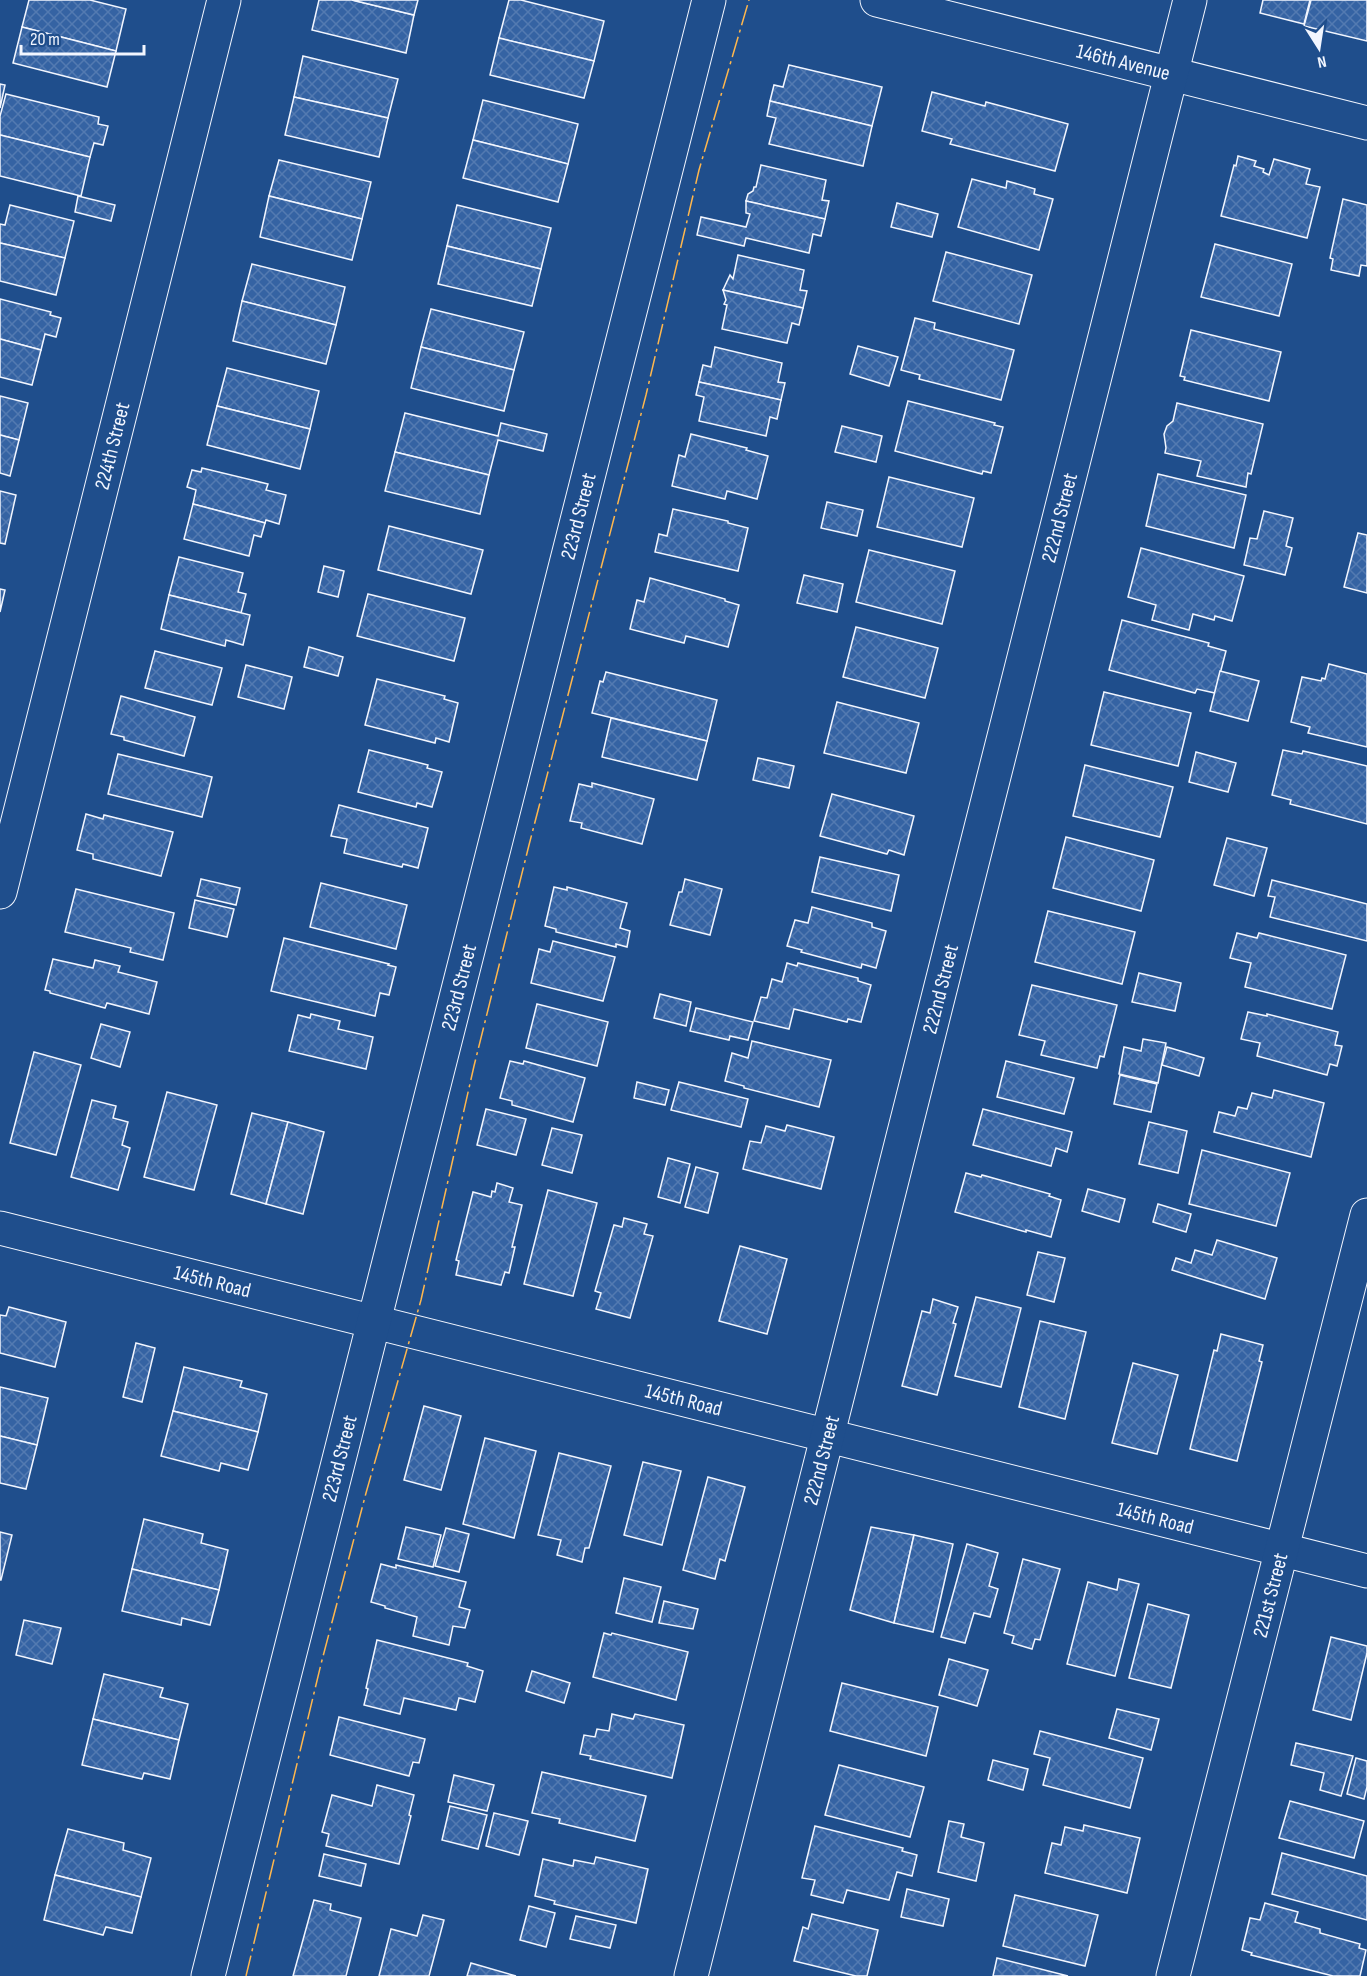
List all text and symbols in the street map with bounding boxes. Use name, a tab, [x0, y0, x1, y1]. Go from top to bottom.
scale bar	[21, 18, 144, 56]
north arrow	[1289, 18, 1349, 78]
text: 20 m	[30, 29, 60, 50]
street label: 146th Avenue	[1074, 38, 1173, 86]
text: N	[1316, 51, 1328, 71]
street label: 224th Street	[89, 400, 135, 492]
street label: 223rd Street	[555, 470, 601, 562]
street label: 222nd Street	[1036, 470, 1083, 565]
street label: 223rd Street	[436, 941, 482, 1033]
street label: 222nd Street	[917, 942, 964, 1036]
street label: 145th Road	[171, 1260, 253, 1303]
street label: 145th Road	[643, 1378, 725, 1421]
street label: 223rd Street	[316, 1412, 362, 1504]
street label: 222nd Street	[798, 1413, 845, 1508]
street label: 145th Road	[1114, 1496, 1196, 1540]
street label: 221st Street	[1247, 1550, 1293, 1640]

